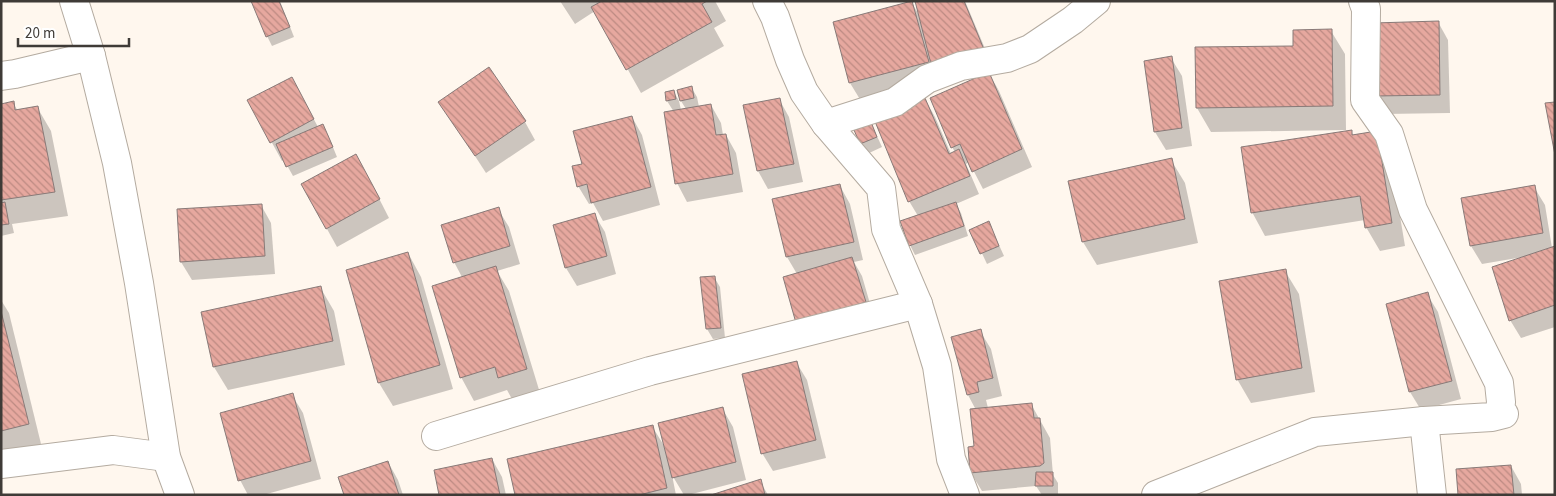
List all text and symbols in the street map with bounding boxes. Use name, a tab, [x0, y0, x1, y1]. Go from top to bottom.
scale bar	[18, 15, 129, 47]
text: 20 m	[25, 23, 55, 44]

